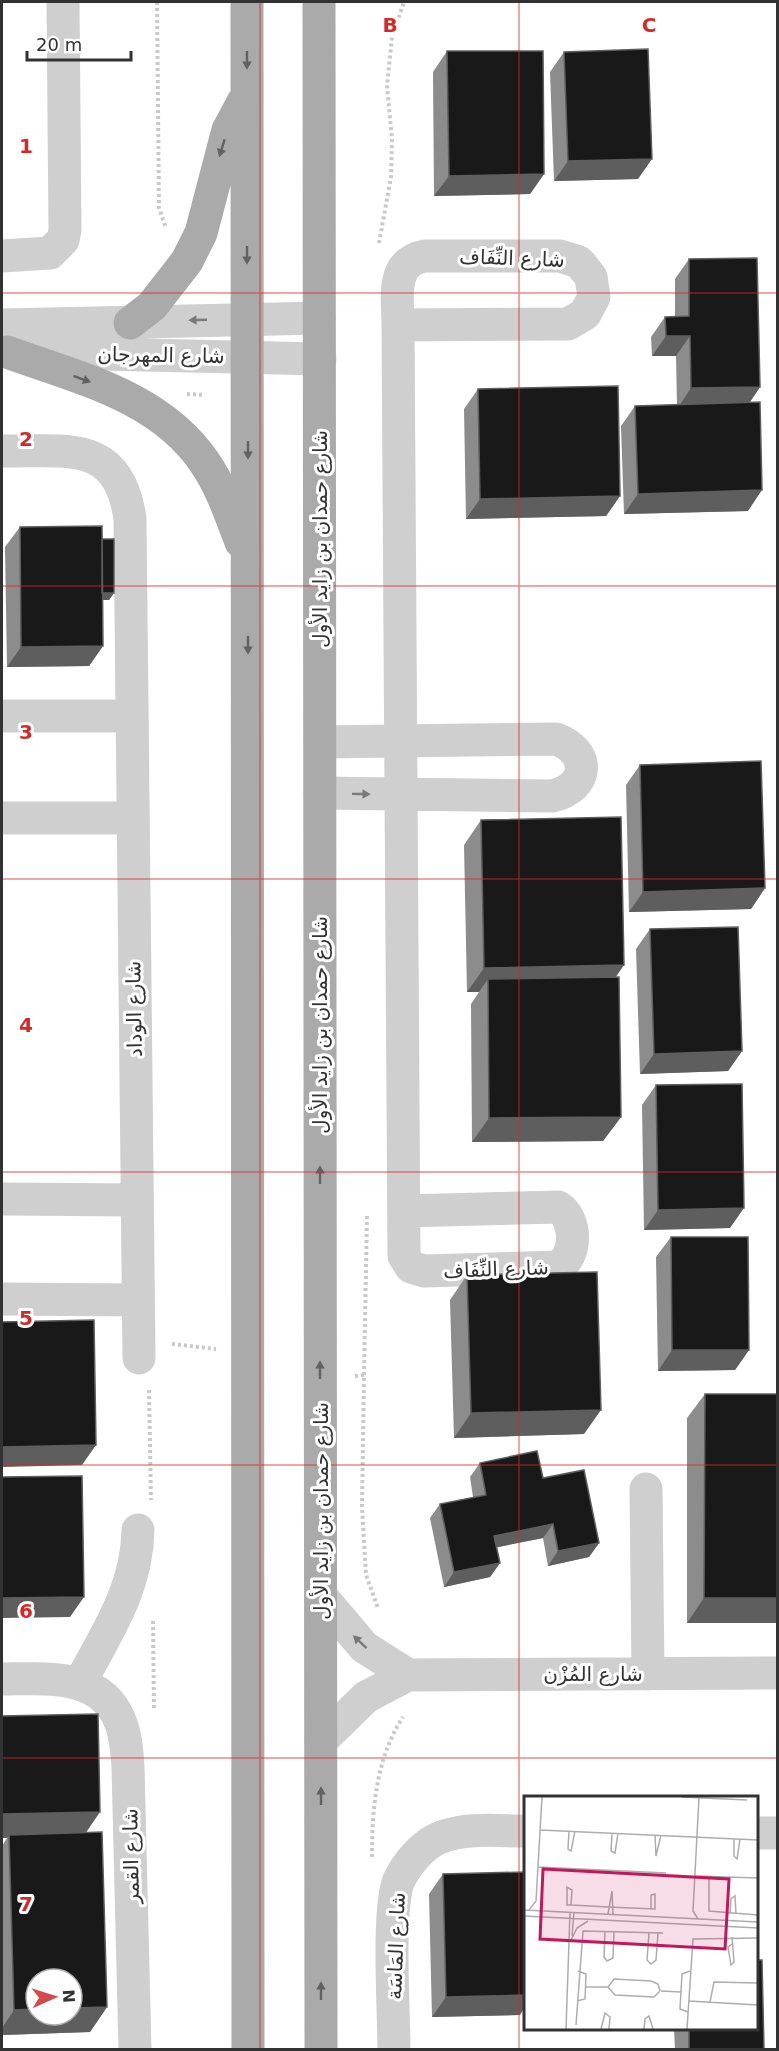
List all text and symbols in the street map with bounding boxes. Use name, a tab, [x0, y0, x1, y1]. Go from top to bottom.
text: B	[382, 13, 398, 37]
text: C	[642, 13, 656, 37]
scale bar	[27, 24, 130, 62]
text: 20 m	[36, 34, 82, 55]
one-way arrow	[242, 50, 252, 69]
text: 1	[19, 134, 33, 158]
one-way arrow	[217, 139, 226, 157]
street label: شارع النِّفَاف	[459, 244, 565, 272]
one-way arrow	[242, 245, 252, 264]
one-way arrow	[188, 316, 207, 325]
street label: شارع المهرجان	[97, 342, 225, 368]
one-way arrow	[73, 374, 91, 384]
text: 2	[19, 427, 33, 451]
street label: شارع حمدان بن زايد الأول	[308, 430, 332, 648]
one-way arrow	[243, 440, 253, 459]
one-way arrow	[243, 635, 253, 654]
text: 3	[19, 720, 33, 744]
one-way arrow	[351, 789, 370, 798]
street label: شارع حمدان بن زايد الأول	[308, 916, 332, 1134]
street label: شارع الوداد	[121, 961, 147, 1057]
text: 4	[19, 1013, 33, 1037]
one-way arrow	[315, 1166, 325, 1185]
street label: شارع النِّفَاف	[443, 1255, 549, 1283]
text: 5	[19, 1306, 33, 1330]
one-way arrow	[315, 1361, 325, 1380]
street label: شارع حمدان بن زايد الأول	[309, 1402, 333, 1620]
text: 6	[19, 1599, 33, 1623]
one-way arrow	[352, 1635, 367, 1649]
street label: شارع المُزْن	[543, 1662, 643, 1686]
one-way arrow	[316, 1787, 326, 1806]
inset map	[524, 1796, 758, 2030]
street label: شارع القمر	[118, 1808, 144, 1905]
text: 7	[19, 1892, 33, 1916]
street label: شارع المَاسَة	[382, 1892, 410, 2000]
north arrow	[24, 1967, 84, 2027]
one-way arrow	[316, 1982, 326, 2001]
text: N	[59, 1989, 78, 2003]

